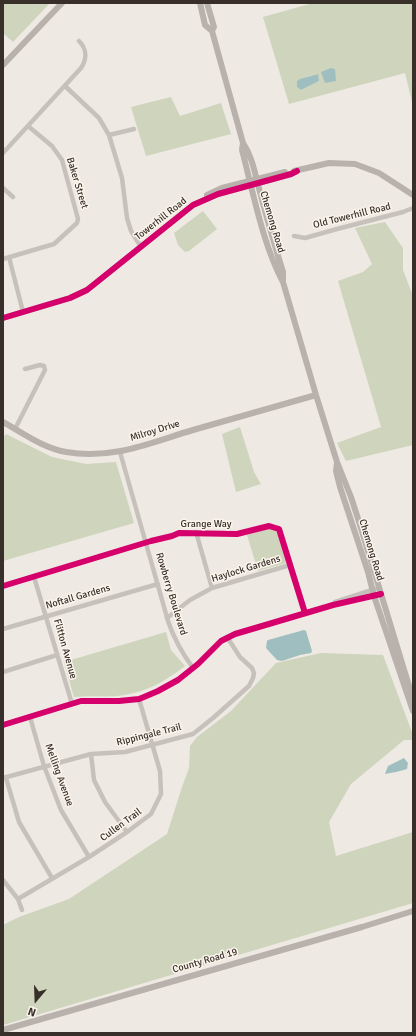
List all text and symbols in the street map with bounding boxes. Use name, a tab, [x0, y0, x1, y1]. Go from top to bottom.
street label: Baker Street	[64, 156, 90, 210]
street label: Chemong Road	[257, 190, 287, 254]
street label: Towerhill Road	[133, 195, 189, 243]
street label: Old Towerhill Road	[312, 201, 392, 231]
street label: Milroy Drive	[129, 418, 181, 444]
street label: Grange Way	[181, 518, 231, 530]
street label: Chemong Road	[356, 518, 386, 582]
street label: Rowberry Boulevard	[153, 551, 189, 637]
street label: Haylock Gardens	[210, 553, 282, 585]
street label: Noftall Gardens	[44, 582, 112, 612]
street label: Flitton Avenue	[51, 618, 79, 680]
street label: Rippingale Trail	[115, 721, 183, 749]
street label: Melling Avenue	[42, 742, 76, 808]
street label: Cullen Trail	[98, 806, 144, 844]
street label: County Road 19	[171, 946, 239, 976]
north arrow	[16, 980, 56, 1020]
text: N	[26, 1004, 38, 1019]

